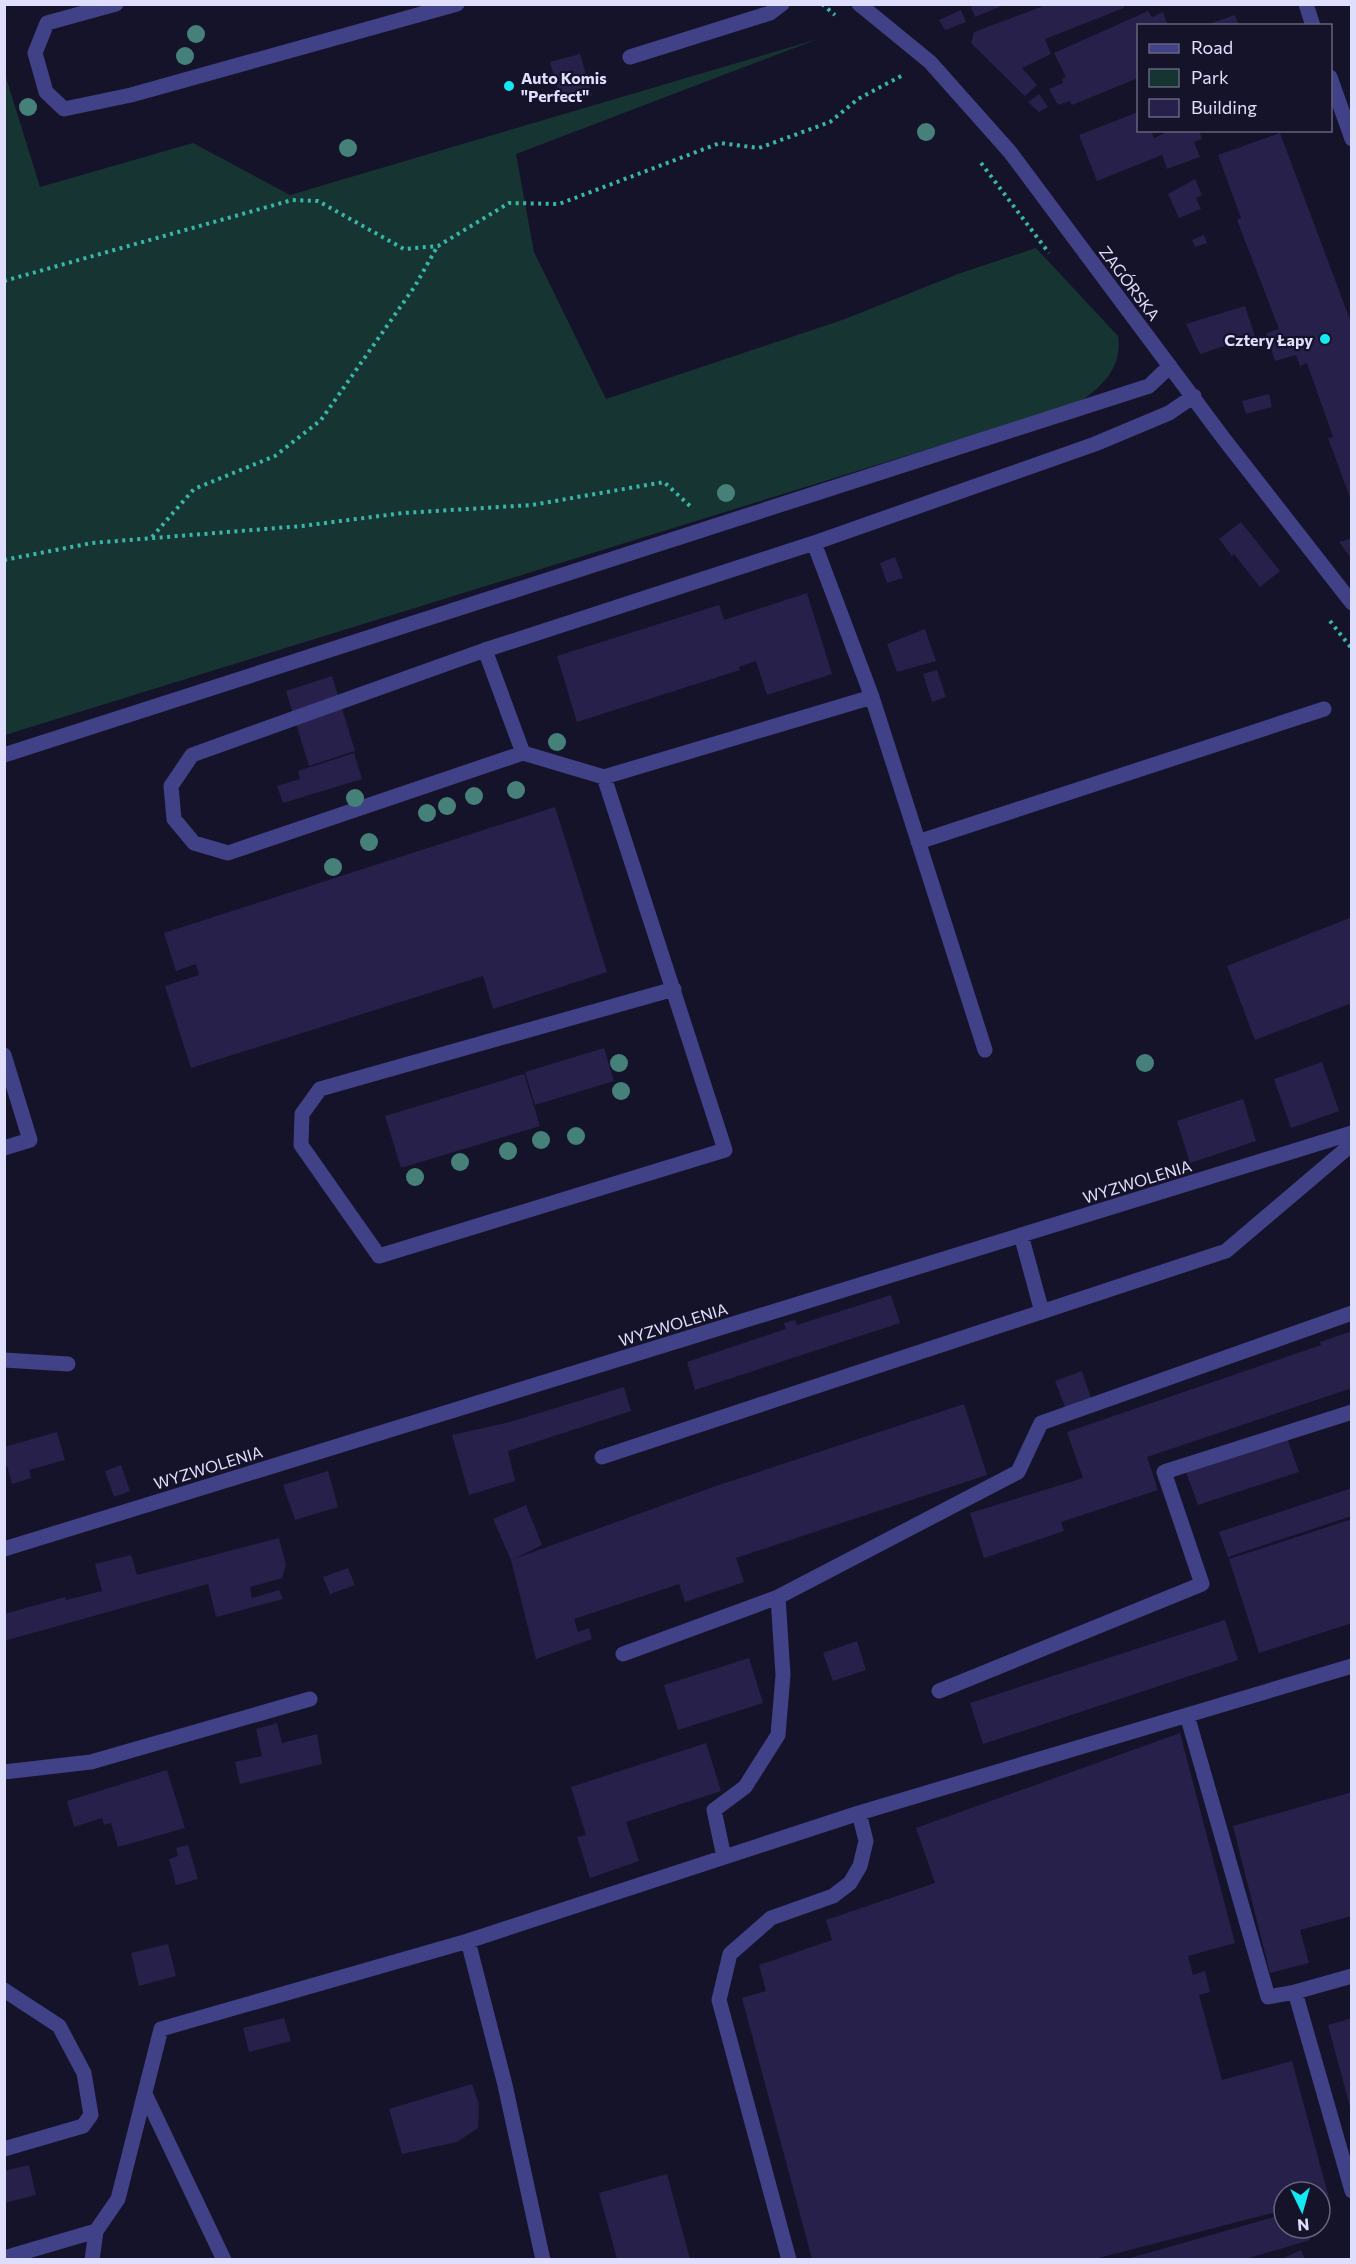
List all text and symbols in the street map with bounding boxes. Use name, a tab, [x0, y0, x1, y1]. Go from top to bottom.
legend	[1137, 24, 1332, 132]
text: Road	[1191, 36, 1233, 58]
text: Park	[1191, 66, 1229, 88]
place label: Auto Komis "Perfect"	[521, 68, 607, 105]
marker: Auto Komis "Perfect"	[502, 79, 516, 93]
text: Building	[1191, 96, 1257, 118]
street label: ZAGÓRSKA	[1096, 242, 1164, 324]
place label: Cztery Łapy	[1224, 330, 1313, 349]
marker: Cztery Łapy	[1318, 332, 1332, 346]
street label: WYZWOLENIA	[1080, 1155, 1194, 1207]
street label: WYZWOLENIA	[616, 1298, 730, 1350]
street label: WYZWOLENIA	[151, 1441, 265, 1493]
north arrow	[1272, 2180, 1332, 2240]
text: N	[1297, 2215, 1310, 2235]

